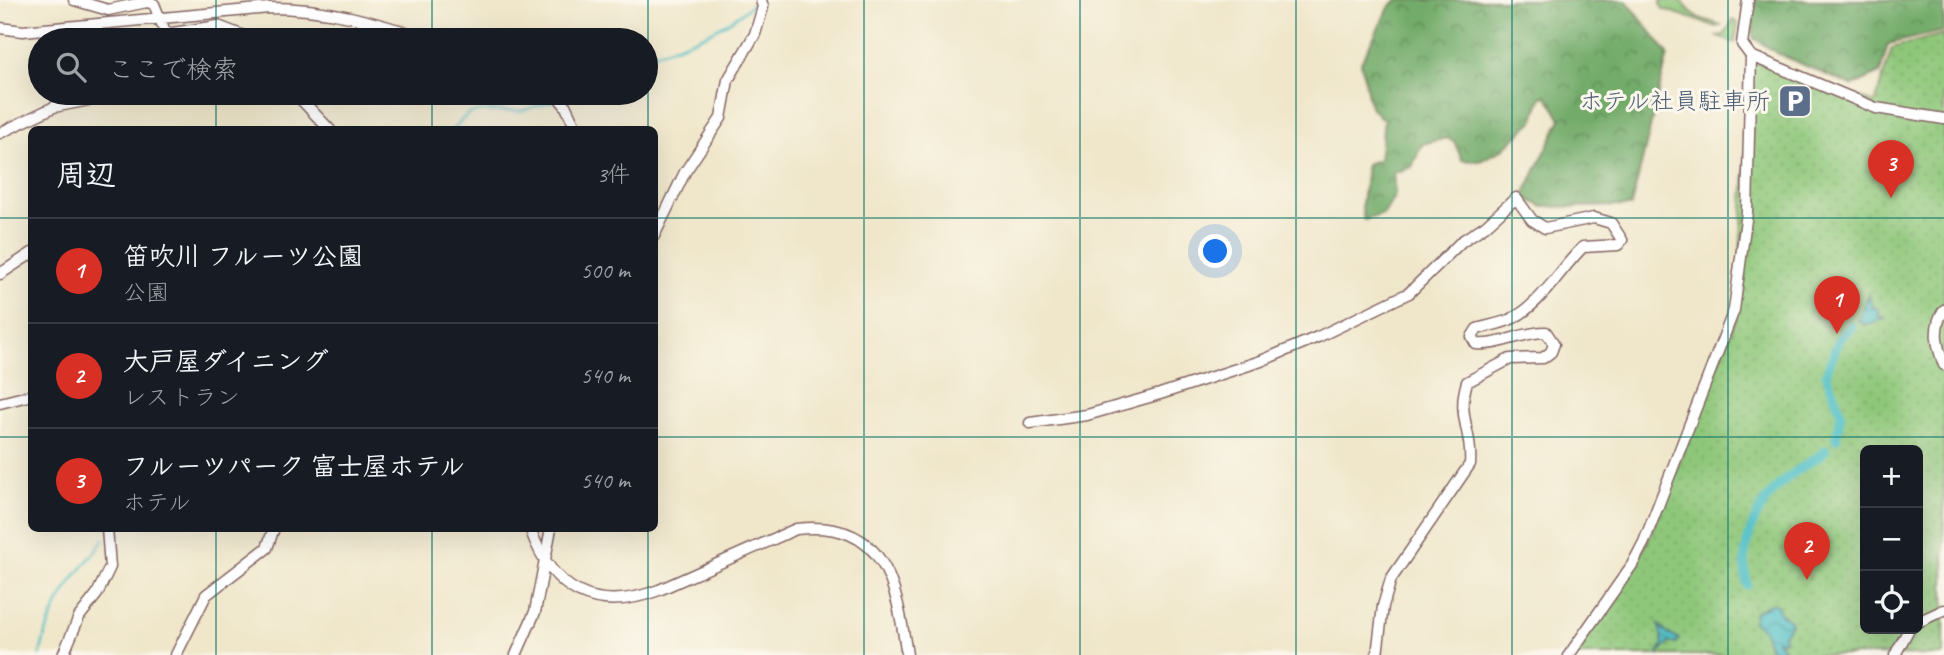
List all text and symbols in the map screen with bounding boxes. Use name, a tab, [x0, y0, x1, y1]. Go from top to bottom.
search box	[28, 28, 658, 105]
icon: search	[52, 48, 90, 86]
text: ここで検索	[108, 53, 238, 86]
parking icon: ホテル社員駐車所	[1776, 82, 1814, 120]
place label: ホテル社員駐車所	[1579, 86, 1770, 116]
pin: 3	[1868, 140, 1914, 198]
text: 周辺	[56, 156, 116, 194]
text: 3件	[597, 160, 630, 189]
your location	[1198, 234, 1232, 268]
text: 笛吹川 フルーツ公園	[123, 240, 363, 273]
text: 1	[74, 256, 84, 285]
text: 500 m	[581, 256, 630, 285]
pin: 1	[1814, 276, 1860, 334]
text: 公園	[123, 278, 169, 307]
text: 大戸屋ダイニング	[123, 345, 328, 378]
text: 2	[74, 361, 84, 390]
text: 540 m	[581, 361, 630, 390]
text: レストラン	[123, 383, 240, 412]
map controls	[1860, 445, 1923, 634]
button: +	[1860, 445, 1923, 508]
text: フルーツパーク 富士屋ホテル	[123, 450, 465, 483]
text: 3	[74, 466, 84, 495]
text: 540 m	[581, 466, 630, 495]
text: ホテル	[123, 488, 191, 517]
button: −	[1860, 508, 1923, 571]
pin: 2	[1784, 522, 1830, 580]
button: locate	[1860, 571, 1923, 634]

